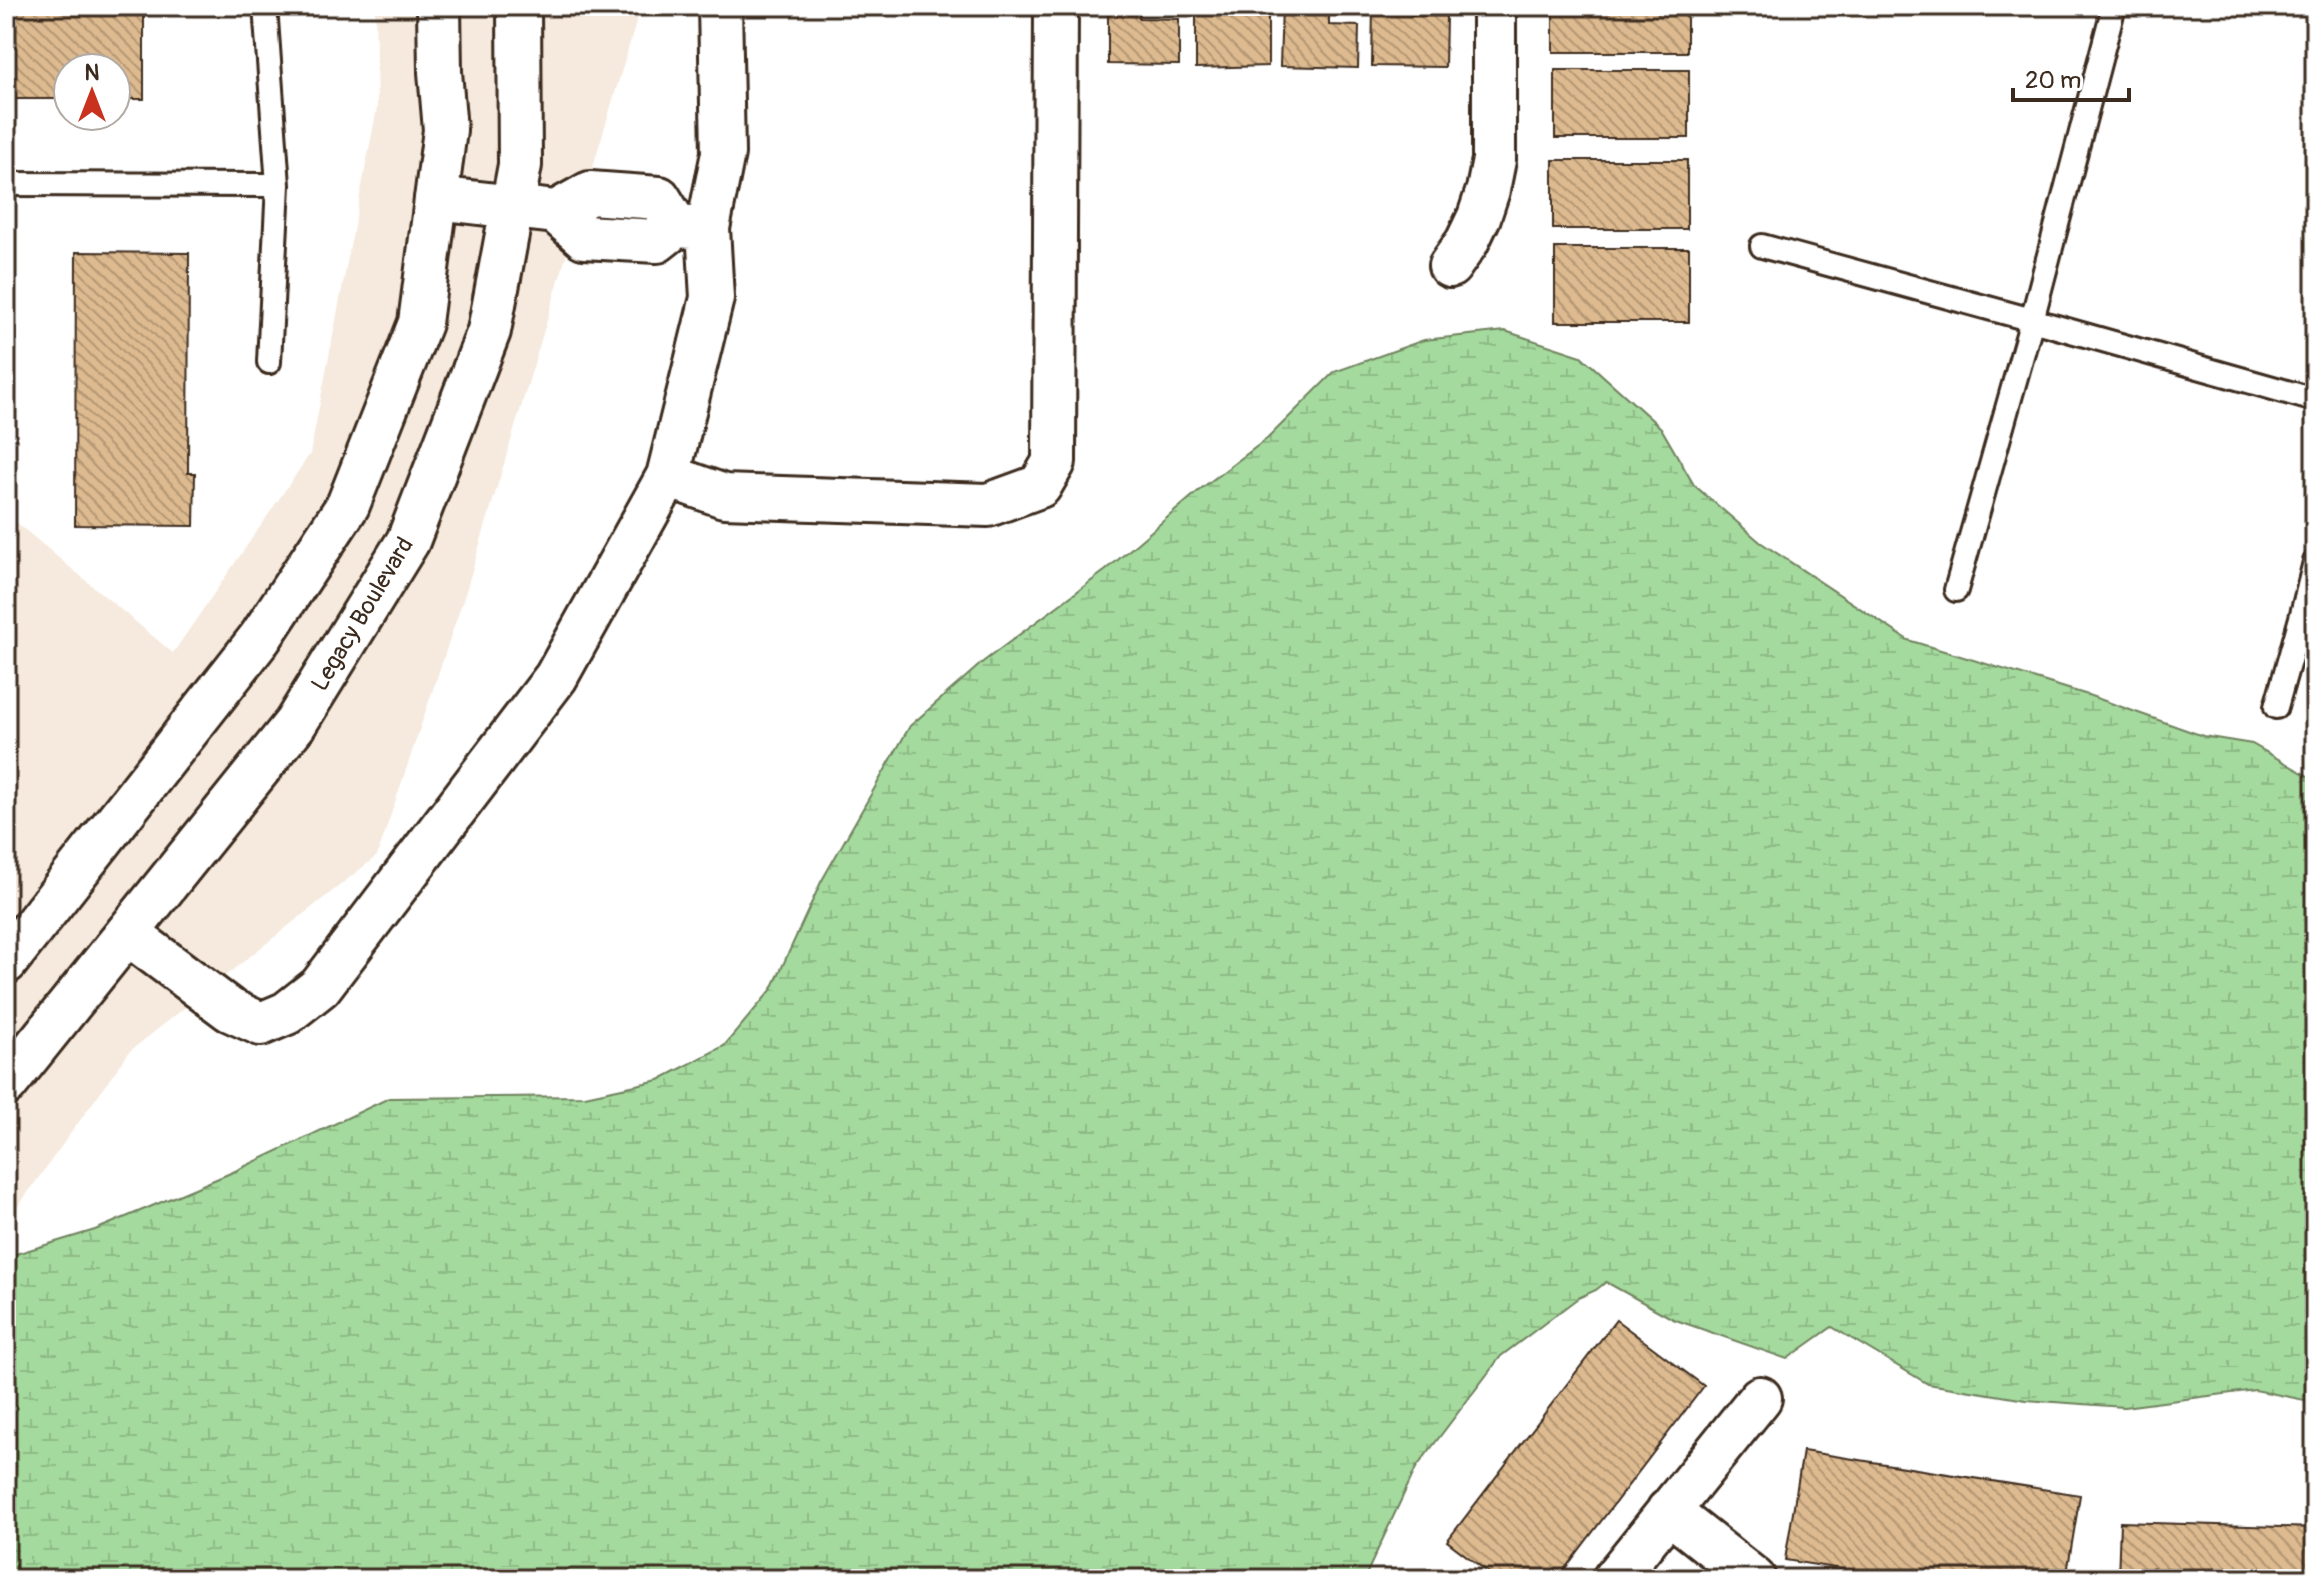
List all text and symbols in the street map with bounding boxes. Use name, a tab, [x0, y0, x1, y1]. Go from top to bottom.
north arrow	[52, 52, 132, 132]
scale bar	[2013, 52, 2129, 102]
text: N	[85, 59, 100, 87]
text: 20 m	[2025, 66, 2081, 95]
street label: Legacy Boulevard	[305, 532, 420, 696]

